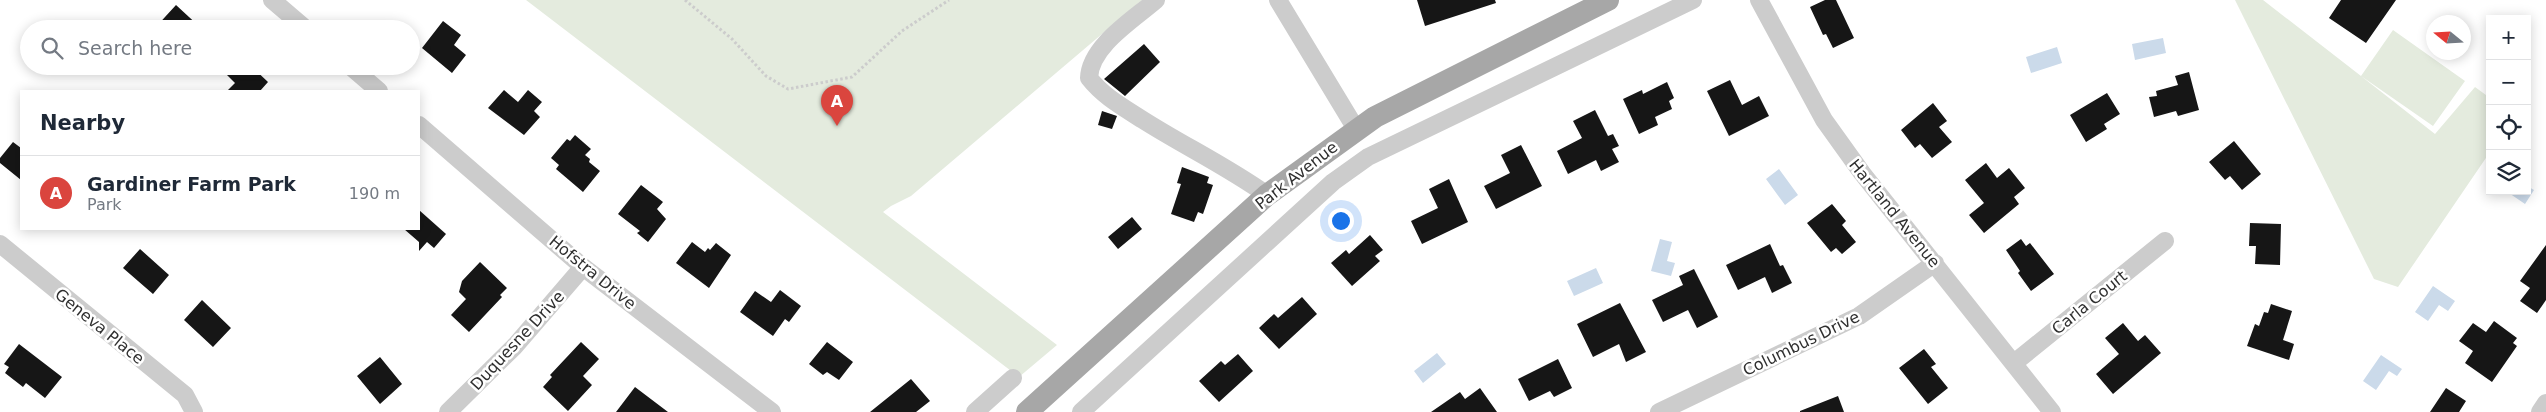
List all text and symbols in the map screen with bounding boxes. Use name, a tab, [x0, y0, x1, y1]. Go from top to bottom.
north arrow	[2426, 15, 2471, 60]
map controls	[2486, 15, 2531, 195]
button: +	[2486, 15, 2531, 60]
search box	[20, 20, 420, 75]
icon: search	[38, 34, 66, 62]
text: Search here	[78, 37, 192, 59]
button: −	[2486, 60, 2531, 105]
pin: A	[821, 85, 853, 126]
button: locate	[2486, 105, 2531, 150]
text: Nearby	[40, 111, 125, 135]
street label: Park Avenue	[1251, 137, 1341, 213]
button: layers	[2486, 150, 2531, 195]
street label: Hartland Avenue	[1845, 155, 1944, 271]
text: Gardiner Farm Park	[87, 173, 296, 195]
text: A	[50, 184, 62, 203]
text: 190 m	[349, 184, 400, 203]
text: Park	[87, 195, 122, 214]
your location	[1328, 208, 1354, 234]
street label: Hofstra Drive	[545, 232, 640, 313]
street label: Carla Court	[2048, 266, 2131, 338]
street label: Geneva Place	[51, 285, 148, 368]
street label: Duquesne Drive	[467, 287, 568, 394]
street label: Columbus Drive	[1740, 307, 1863, 380]

